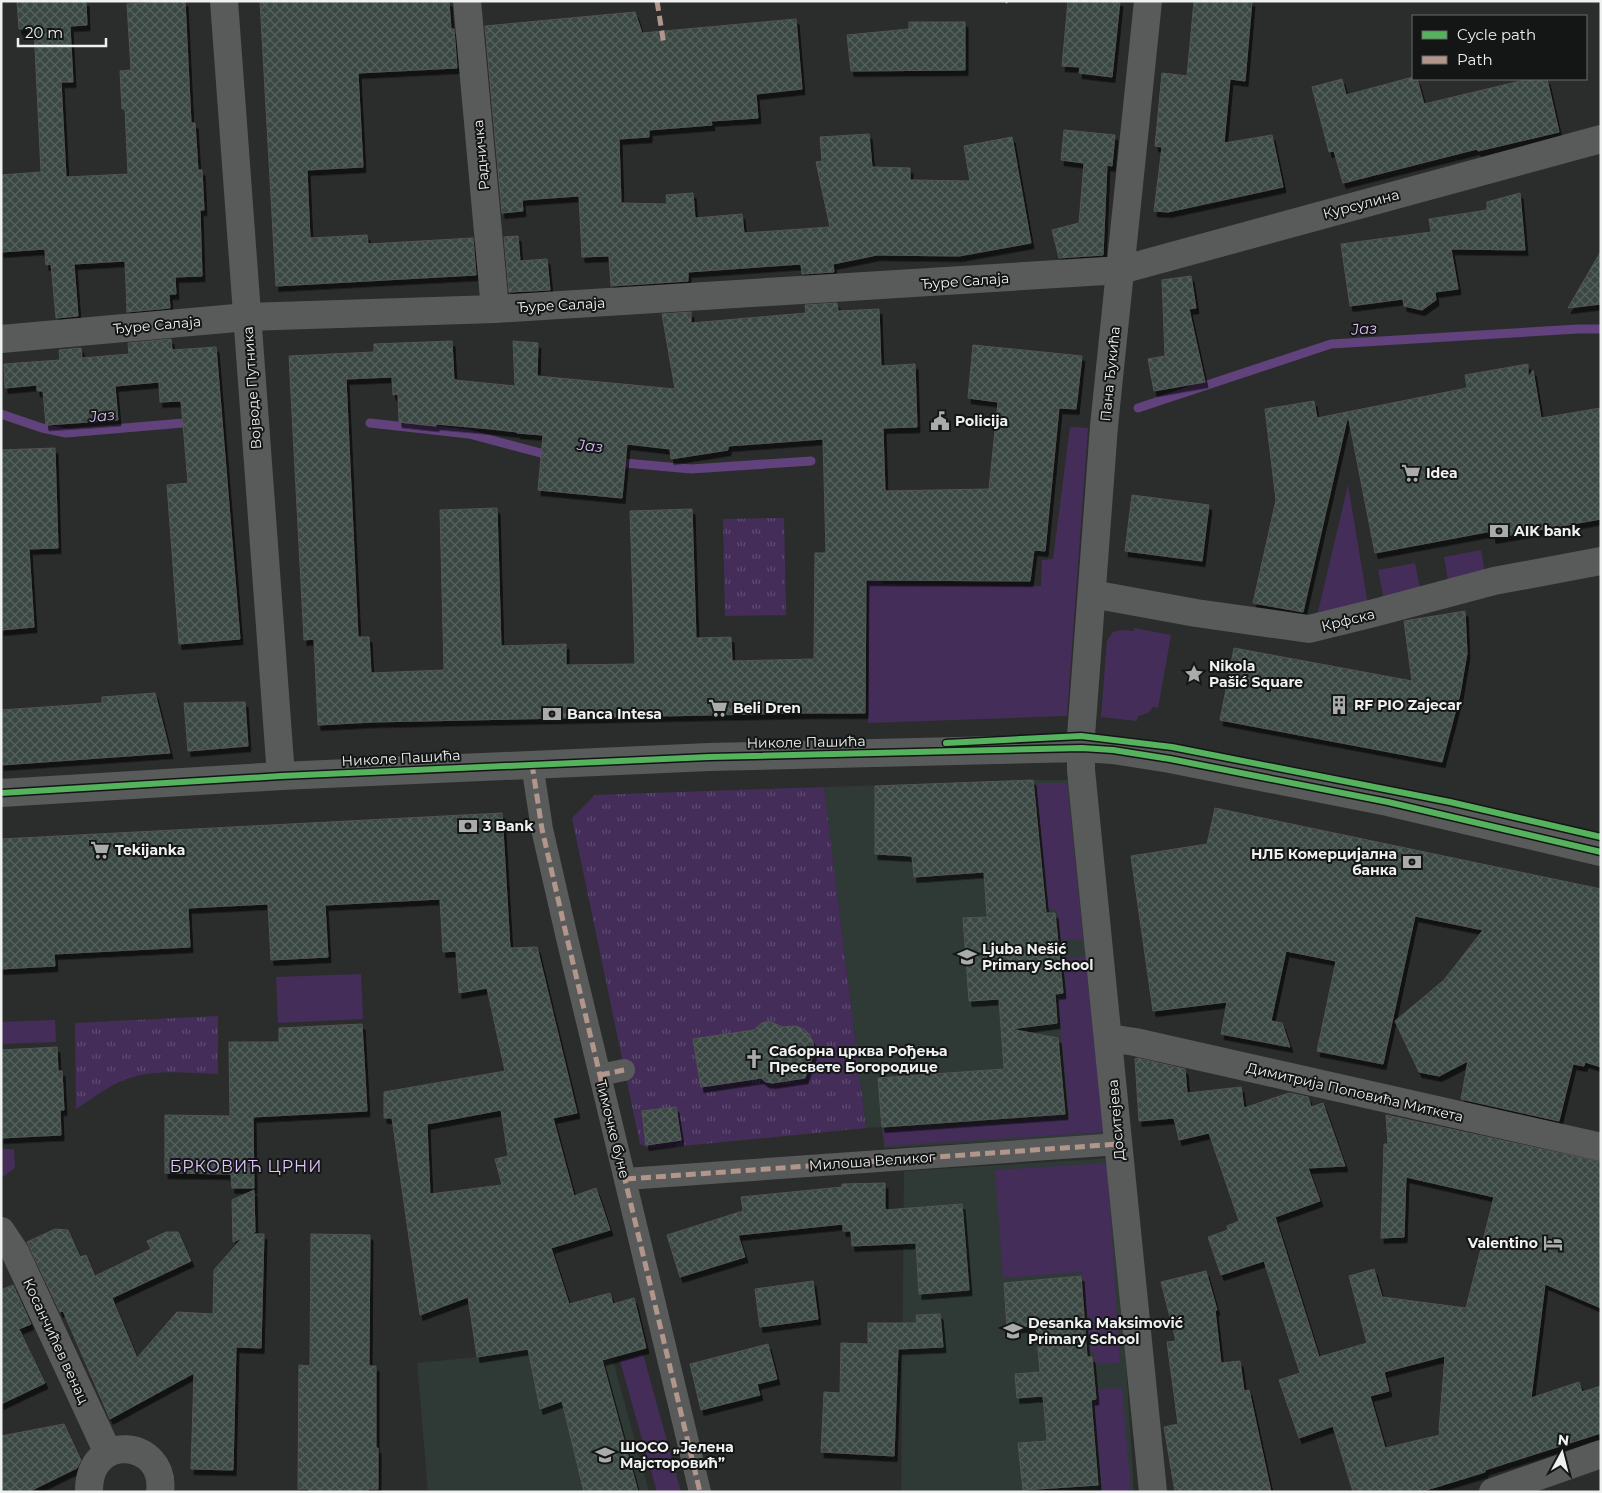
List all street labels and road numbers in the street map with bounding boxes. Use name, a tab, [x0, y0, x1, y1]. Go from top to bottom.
street label: Радничка	[469, 119, 493, 191]
street label: Курсулина	[1321, 185, 1401, 223]
street label: Ђуре Салаја	[920, 269, 1010, 293]
street label: Ђуре Салаја	[516, 294, 606, 316]
street label: Ђуре Салаја	[112, 312, 202, 338]
street label: Пана Ђукића	[1096, 325, 1124, 423]
street label: Војводе Путника	[239, 326, 265, 450]
street label: Крфска	[1319, 605, 1377, 635]
street label: Николе Пашића	[746, 732, 866, 752]
street label: Николе Пашића	[341, 746, 461, 770]
street label: Димитрија Поповића Миткета	[1245, 1058, 1465, 1126]
street label: Тимочке буне	[592, 1078, 634, 1180]
street label: Доситејева	[1103, 1079, 1129, 1161]
street label: Милоша Великог	[808, 1148, 936, 1174]
street label: Косанчићев венац	[19, 1275, 93, 1407]

